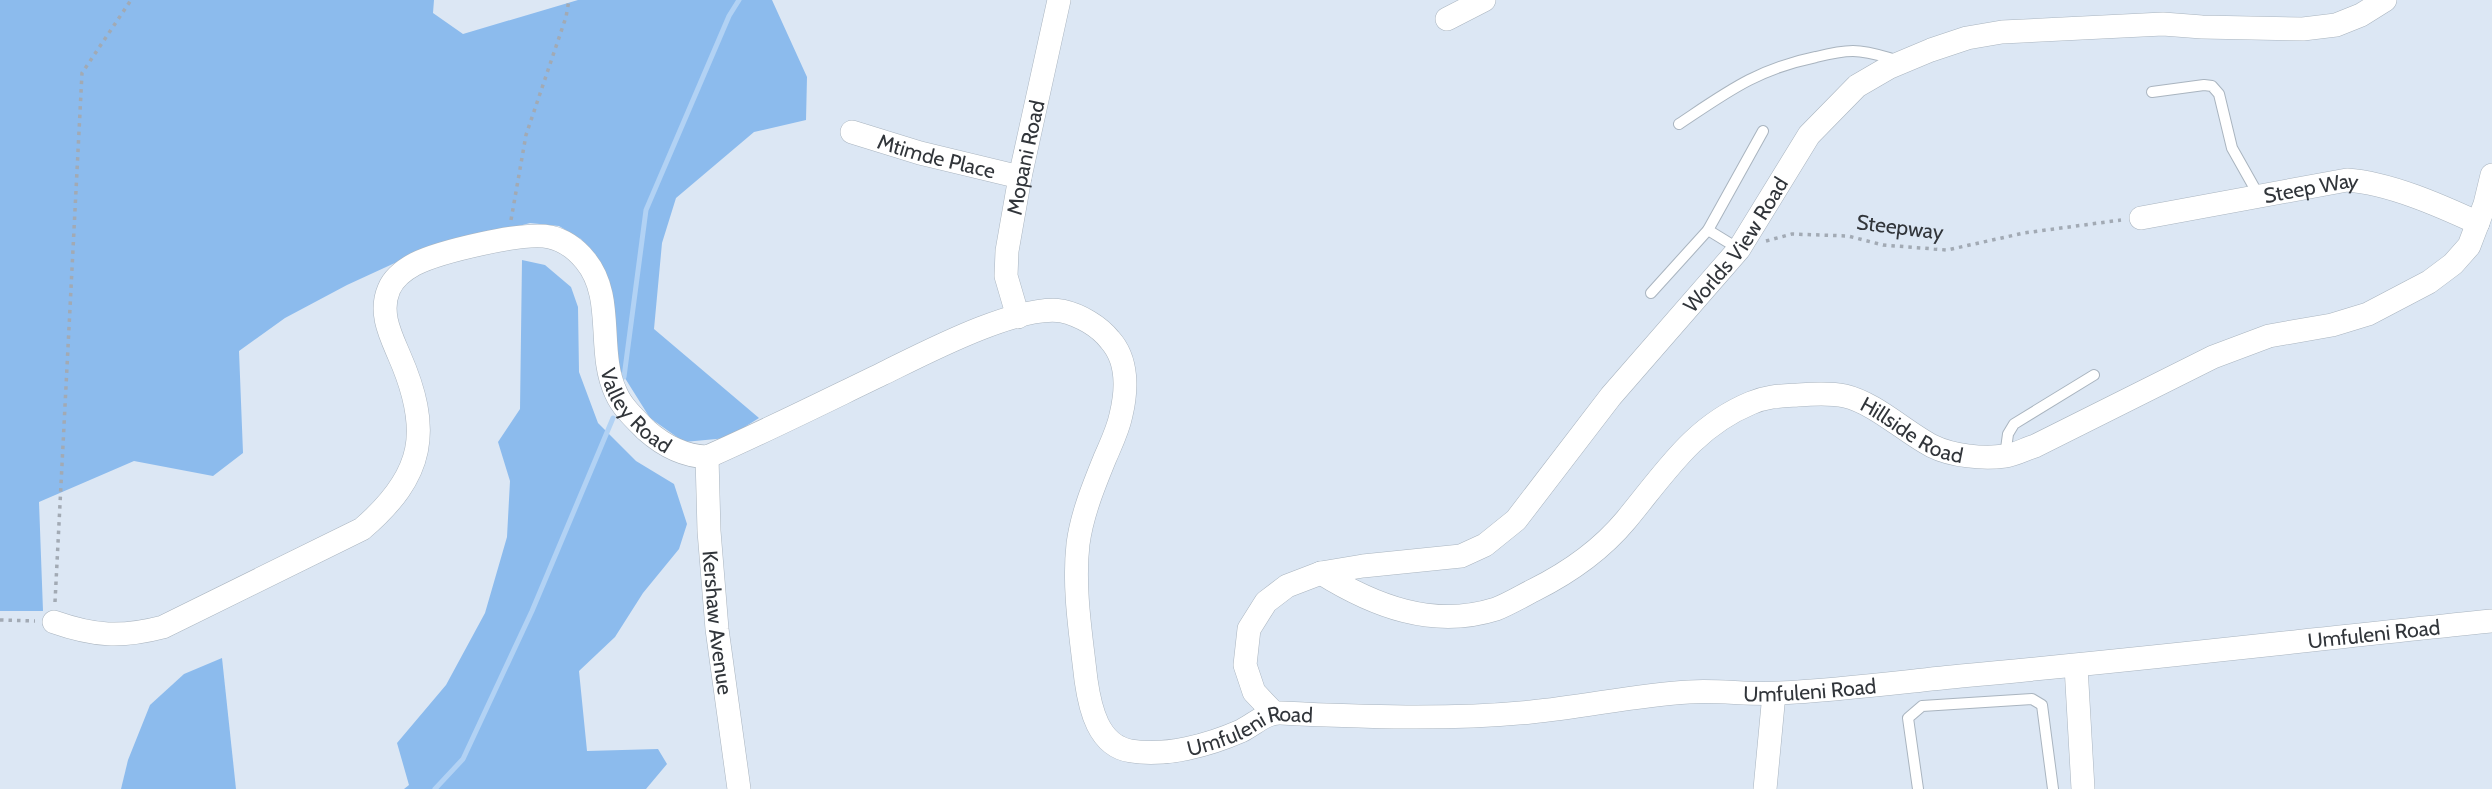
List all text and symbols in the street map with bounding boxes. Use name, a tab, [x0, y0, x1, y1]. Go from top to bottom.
street label: Mopani Road	[1001, 98, 1049, 217]
street label: Mtimde Place	[875, 128, 998, 183]
street label: Steep Way	[2262, 167, 2360, 208]
street label: Worlds View Road	[1678, 172, 1793, 317]
street label: Steepway	[1855, 209, 1945, 245]
street label: Valley Road	[596, 365, 676, 458]
street label: Hillside Road	[1857, 391, 1966, 468]
street label: Kershaw Avenue	[698, 549, 738, 697]
street label: Umfuleni Road	[2306, 614, 2441, 653]
street label: Umfuleni Road	[1743, 673, 1877, 706]
street label: Umfuleni Road	[1184, 700, 1313, 761]

